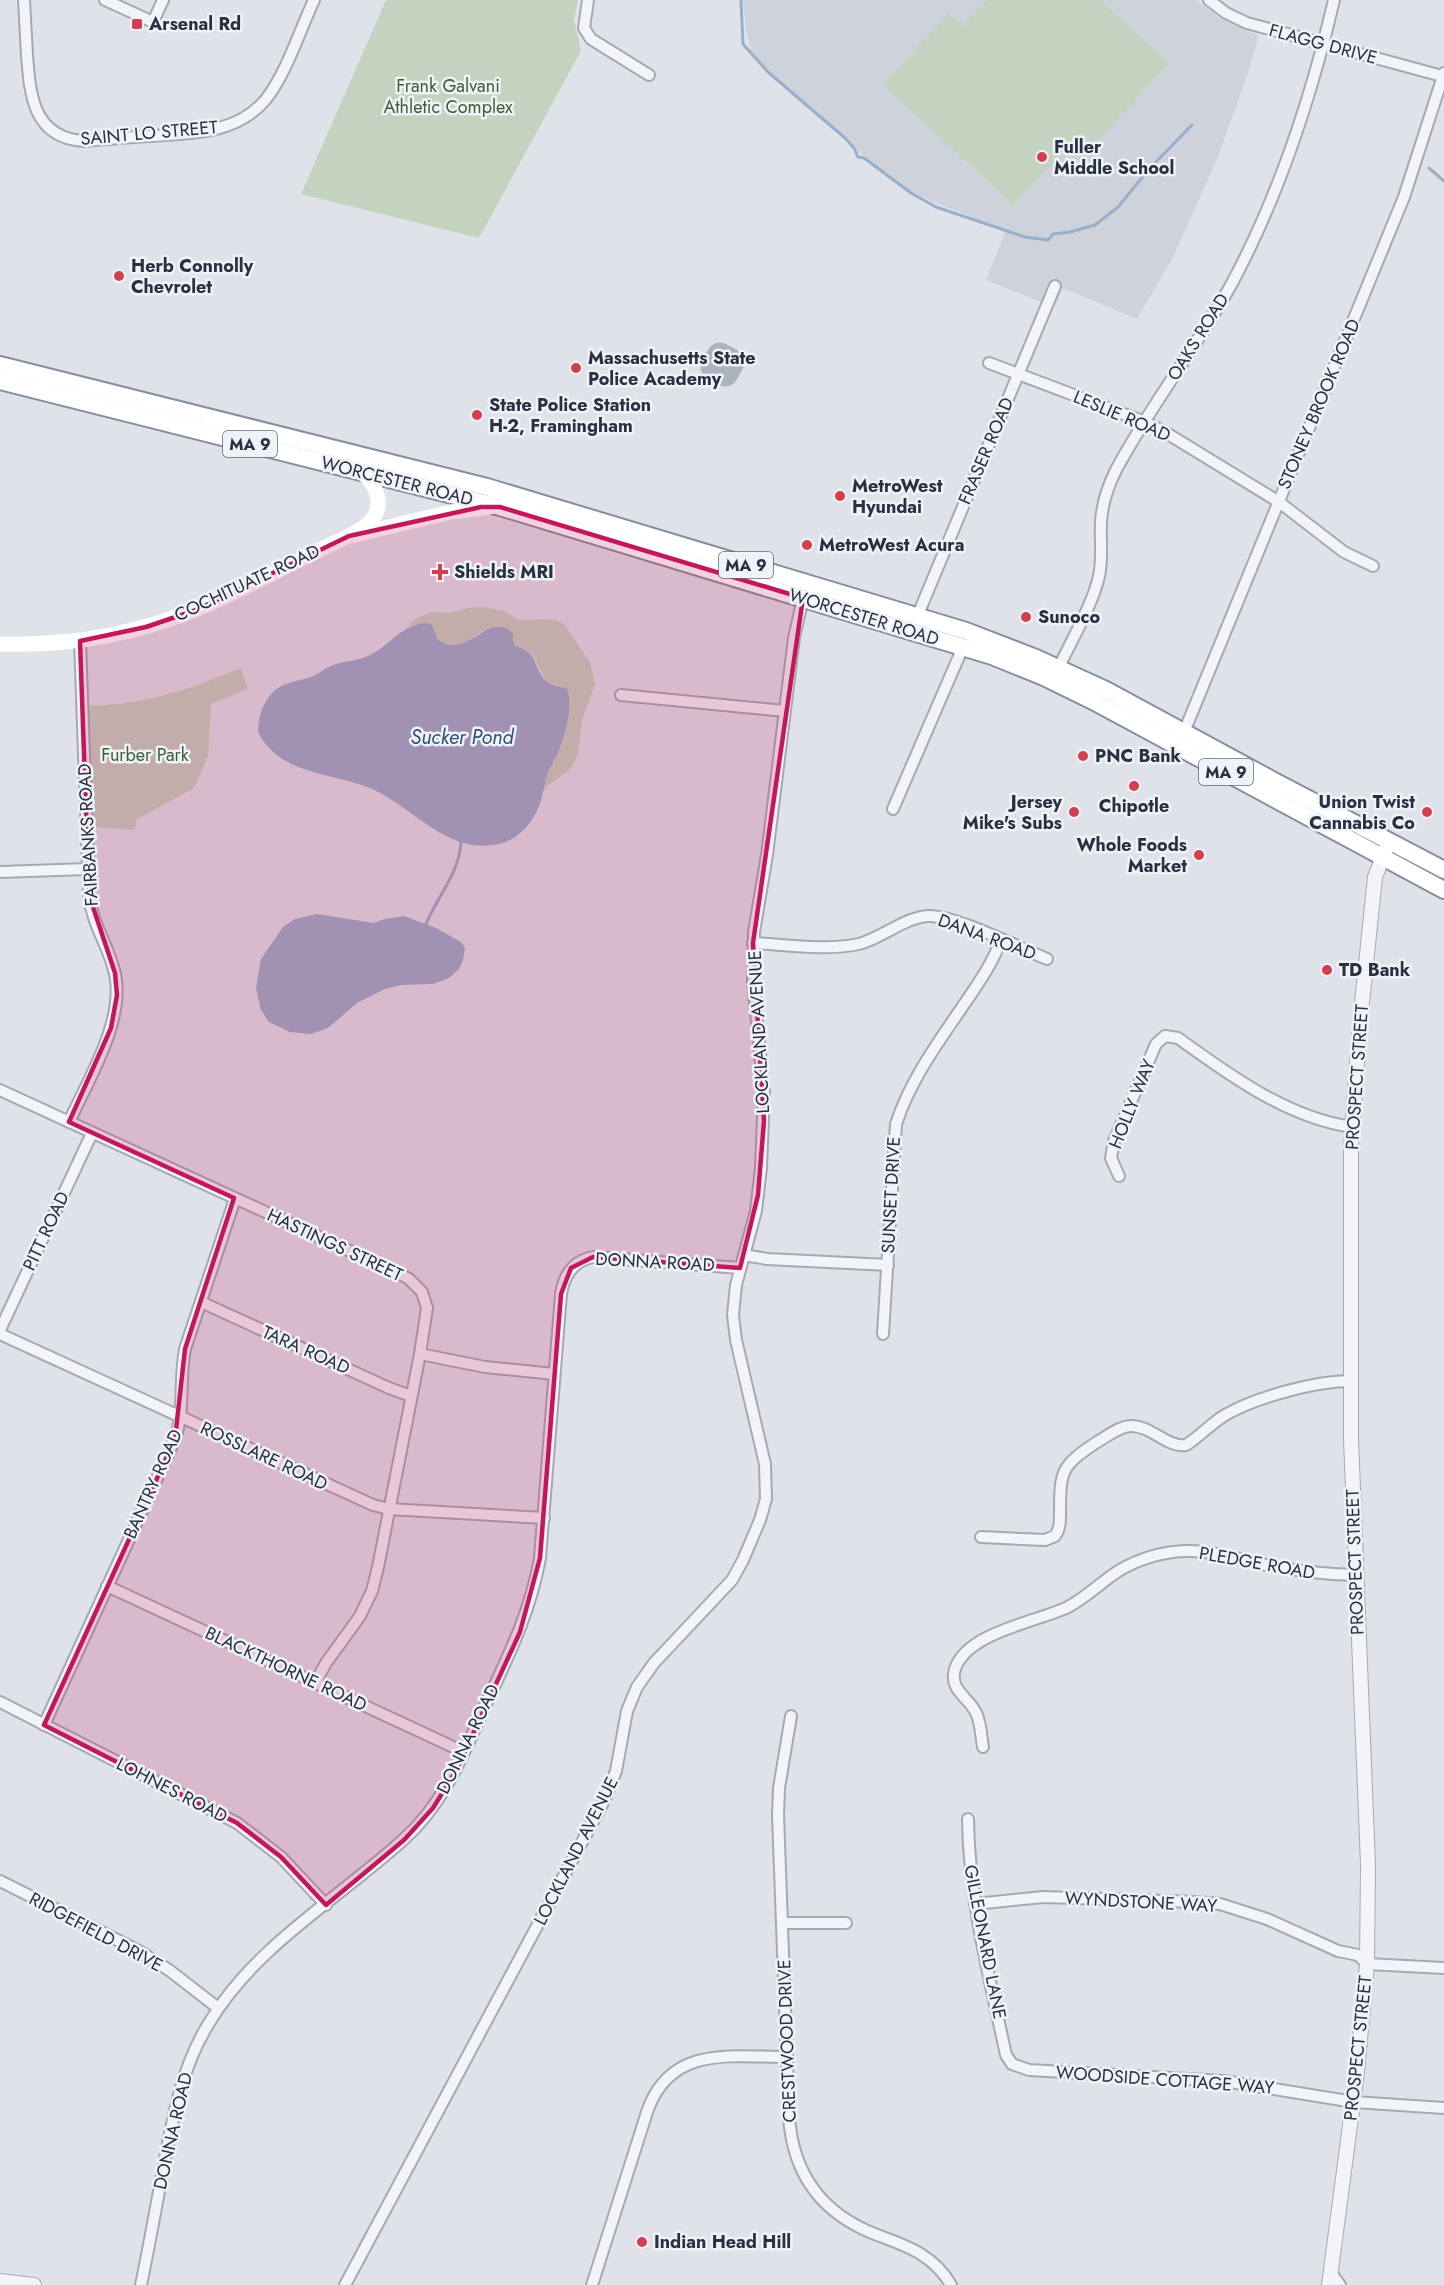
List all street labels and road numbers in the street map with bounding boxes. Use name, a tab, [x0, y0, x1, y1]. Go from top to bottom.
street label: FLAGG DRIVE	[1266, 17, 1380, 71]
street label: SAINT LO STREET	[79, 114, 219, 152]
street label: OAKS ROAD	[1161, 288, 1235, 386]
street label: STONEY BROOK ROAD	[1271, 315, 1367, 493]
street label: LESLIE ROAD	[1069, 384, 1175, 448]
street label: FRASER ROAD	[952, 393, 1020, 509]
road number: MA 9	[223, 431, 277, 457]
street label: WORCESTER ROAD	[318, 450, 476, 512]
street label: COCHITUATE ROAD	[170, 538, 324, 628]
road number: MA 9	[719, 552, 773, 578]
street label: WORCESTER ROAD	[786, 582, 942, 652]
road number: MA 9	[1199, 759, 1253, 785]
street label: FAIRBANKS ROAD	[71, 763, 105, 907]
street label: DANA ROAD	[934, 907, 1040, 967]
street label: LOCKLAND AVENUE	[742, 950, 776, 1114]
street label: PROSPECT STREET	[1339, 1003, 1375, 1151]
street label: HOLLY WAY	[1102, 1055, 1162, 1153]
street label: SUNSET DRIVE	[875, 1136, 907, 1254]
street label: PITT ROAD	[16, 1187, 76, 1275]
street label: HASTINGS STREET	[263, 1202, 408, 1288]
street label: DONNA ROAD	[595, 1246, 715, 1278]
street label: TARA ROAD	[258, 1319, 354, 1381]
street label: ROSSLARE ROAD	[196, 1415, 332, 1497]
street label: BANTRY ROAD	[117, 1425, 189, 1543]
street label: PROSPECT STREET	[1339, 1488, 1371, 1635]
street label: PLEDGE ROAD	[1197, 1540, 1317, 1586]
street label: BLACKTHORNE ROAD	[201, 1620, 371, 1718]
street label: DONNA ROAD	[430, 1680, 506, 1798]
street label: LOHNES ROAD	[112, 1751, 232, 1829]
street label: LOCKLAND AVENUE	[527, 1772, 625, 1930]
street label: GILLEONARD LANE	[957, 1863, 1013, 2021]
street label: WYNDSTONE WAY	[1064, 1885, 1219, 1919]
street label: RIDGEFIELD DRIVE	[24, 1886, 168, 1978]
street label: CRESTWOOD DRIVE	[771, 1959, 803, 2123]
street label: PROSPECT STREET	[1337, 1974, 1379, 2122]
street label: WOODSIDE COTTAGE WAY	[1055, 2059, 1276, 2101]
street label: DONNA ROAD	[147, 2070, 199, 2192]

